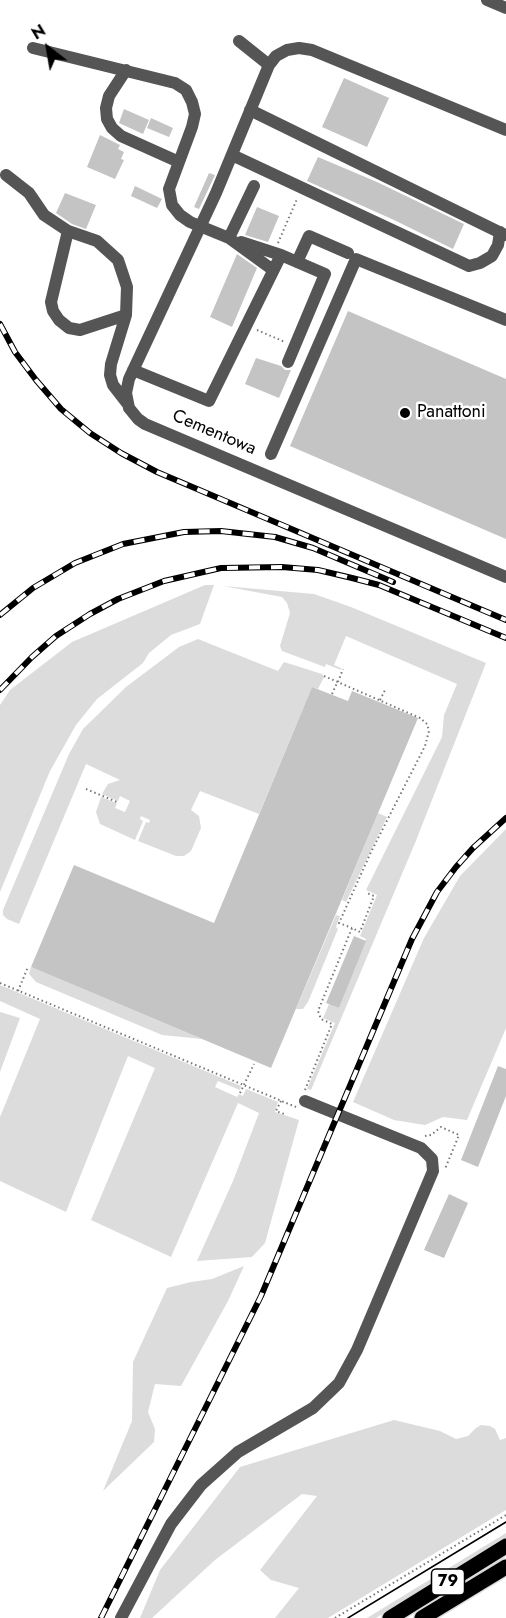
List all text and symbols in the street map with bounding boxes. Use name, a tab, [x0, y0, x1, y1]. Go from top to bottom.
north arrow	[18, 18, 78, 78]
text: N	[27, 19, 50, 45]
place label: Panattoni	[417, 402, 486, 424]
street label: Cementowa	[169, 406, 259, 460]
marker: Panattoni	[398, 406, 412, 420]
road number: 79	[432, 1569, 464, 1595]

